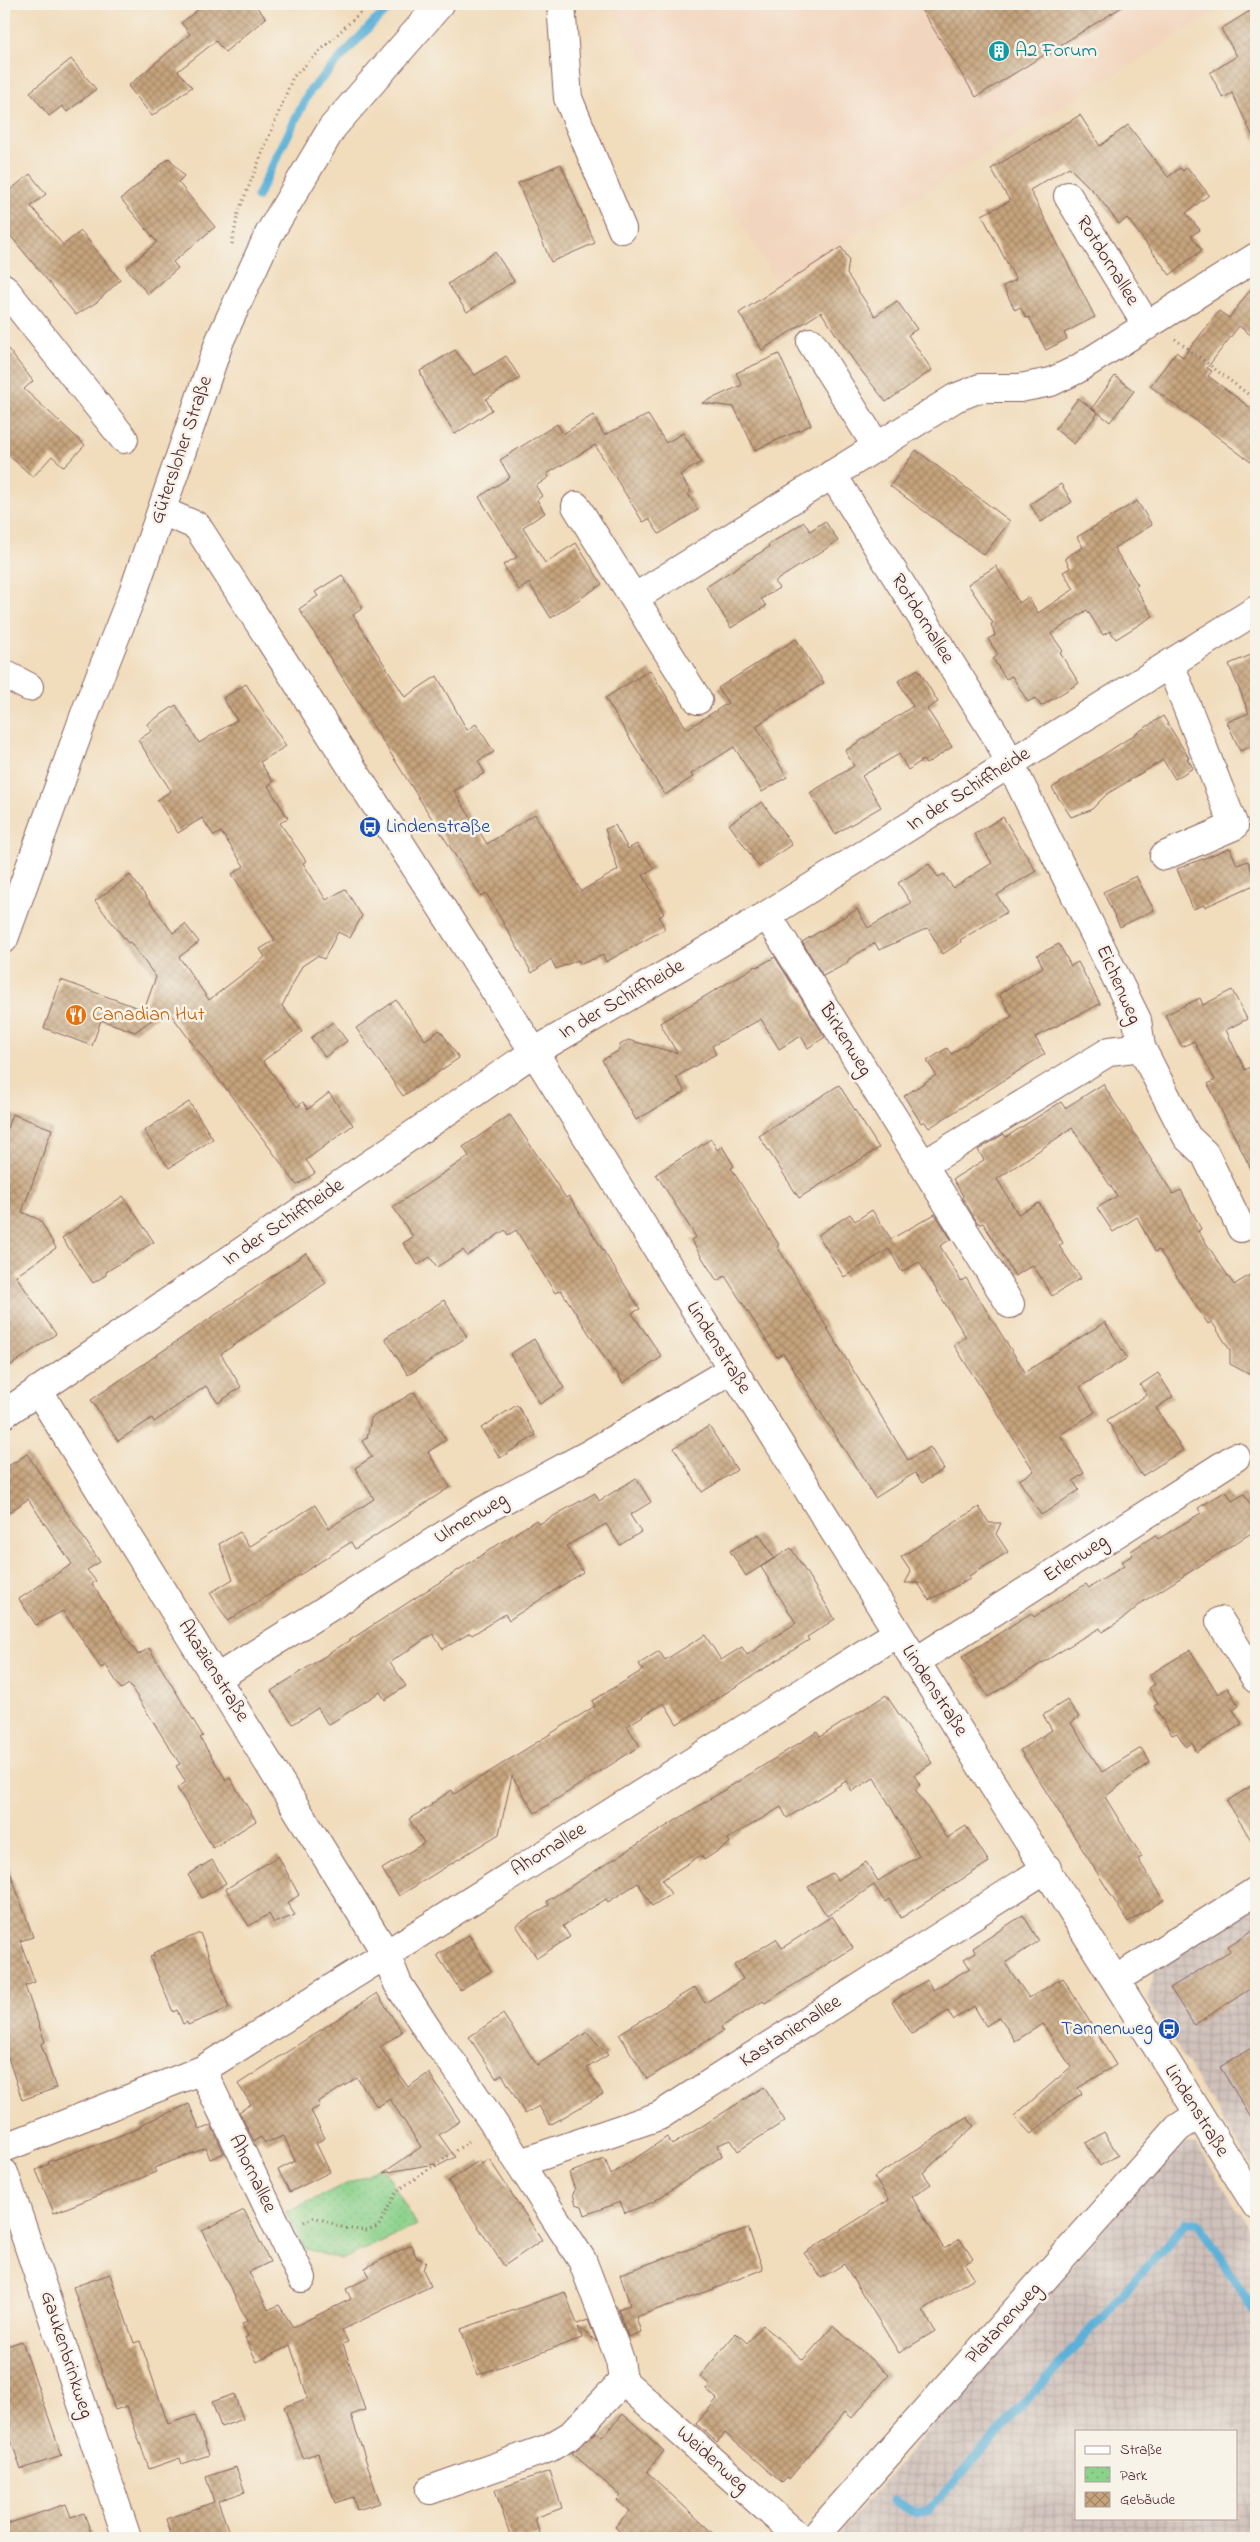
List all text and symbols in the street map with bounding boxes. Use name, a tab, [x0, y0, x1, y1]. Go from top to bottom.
place label: A2 Forum	[1015, 37, 1097, 66]
building icon: A2 Forum	[987, 39, 1011, 63]
street label: Rotdornallee	[1068, 210, 1146, 312]
street label: Gütersloher Straße	[143, 372, 221, 528]
street label: Rotdornallee	[883, 568, 961, 670]
street label: In der Schiffheide	[902, 740, 1036, 839]
place label: Lindenstraße	[386, 813, 490, 842]
bus stop icon: Lindenstraße	[358, 815, 382, 839]
street label: Eichenweg	[1087, 941, 1148, 1030]
street label: In der Schiffheide	[554, 952, 690, 1048]
street label: Birkenweg	[810, 997, 879, 1083]
place label: Canadian Hut	[92, 1001, 205, 1030]
restaurant icon: Canadian Hut	[64, 1003, 88, 1027]
street label: In der Schiffheide	[218, 1172, 350, 1274]
street label: Lindenstraße	[678, 1296, 758, 1400]
street label: Ulmenweg	[429, 1486, 514, 1553]
street label: Erlenweg	[1038, 1527, 1114, 1591]
street label: Akazienstraße	[170, 1614, 256, 1728]
street label: Lindenstraße	[893, 1639, 975, 1743]
street label: Ahornallee	[506, 1816, 592, 1884]
street label: Kastanienallee	[734, 1988, 848, 2076]
place label: Tannenweg	[1061, 2015, 1153, 2045]
bus stop icon: Tannenweg	[1157, 2017, 1181, 2041]
street label: Lindenstraße	[1156, 2059, 1236, 2163]
street label: Ahornallee	[221, 2130, 283, 2218]
street label: Platanenweg	[959, 2276, 1050, 2372]
street label: Gaukenbrinkweg	[31, 2288, 100, 2423]
street label: Weidenweg	[668, 2419, 755, 2501]
legend	[1075, 2430, 1238, 2520]
text: Straße	[1120, 2439, 1162, 2461]
text: Park	[1120, 2465, 1148, 2487]
text: Gebäude	[1120, 2489, 1176, 2511]

